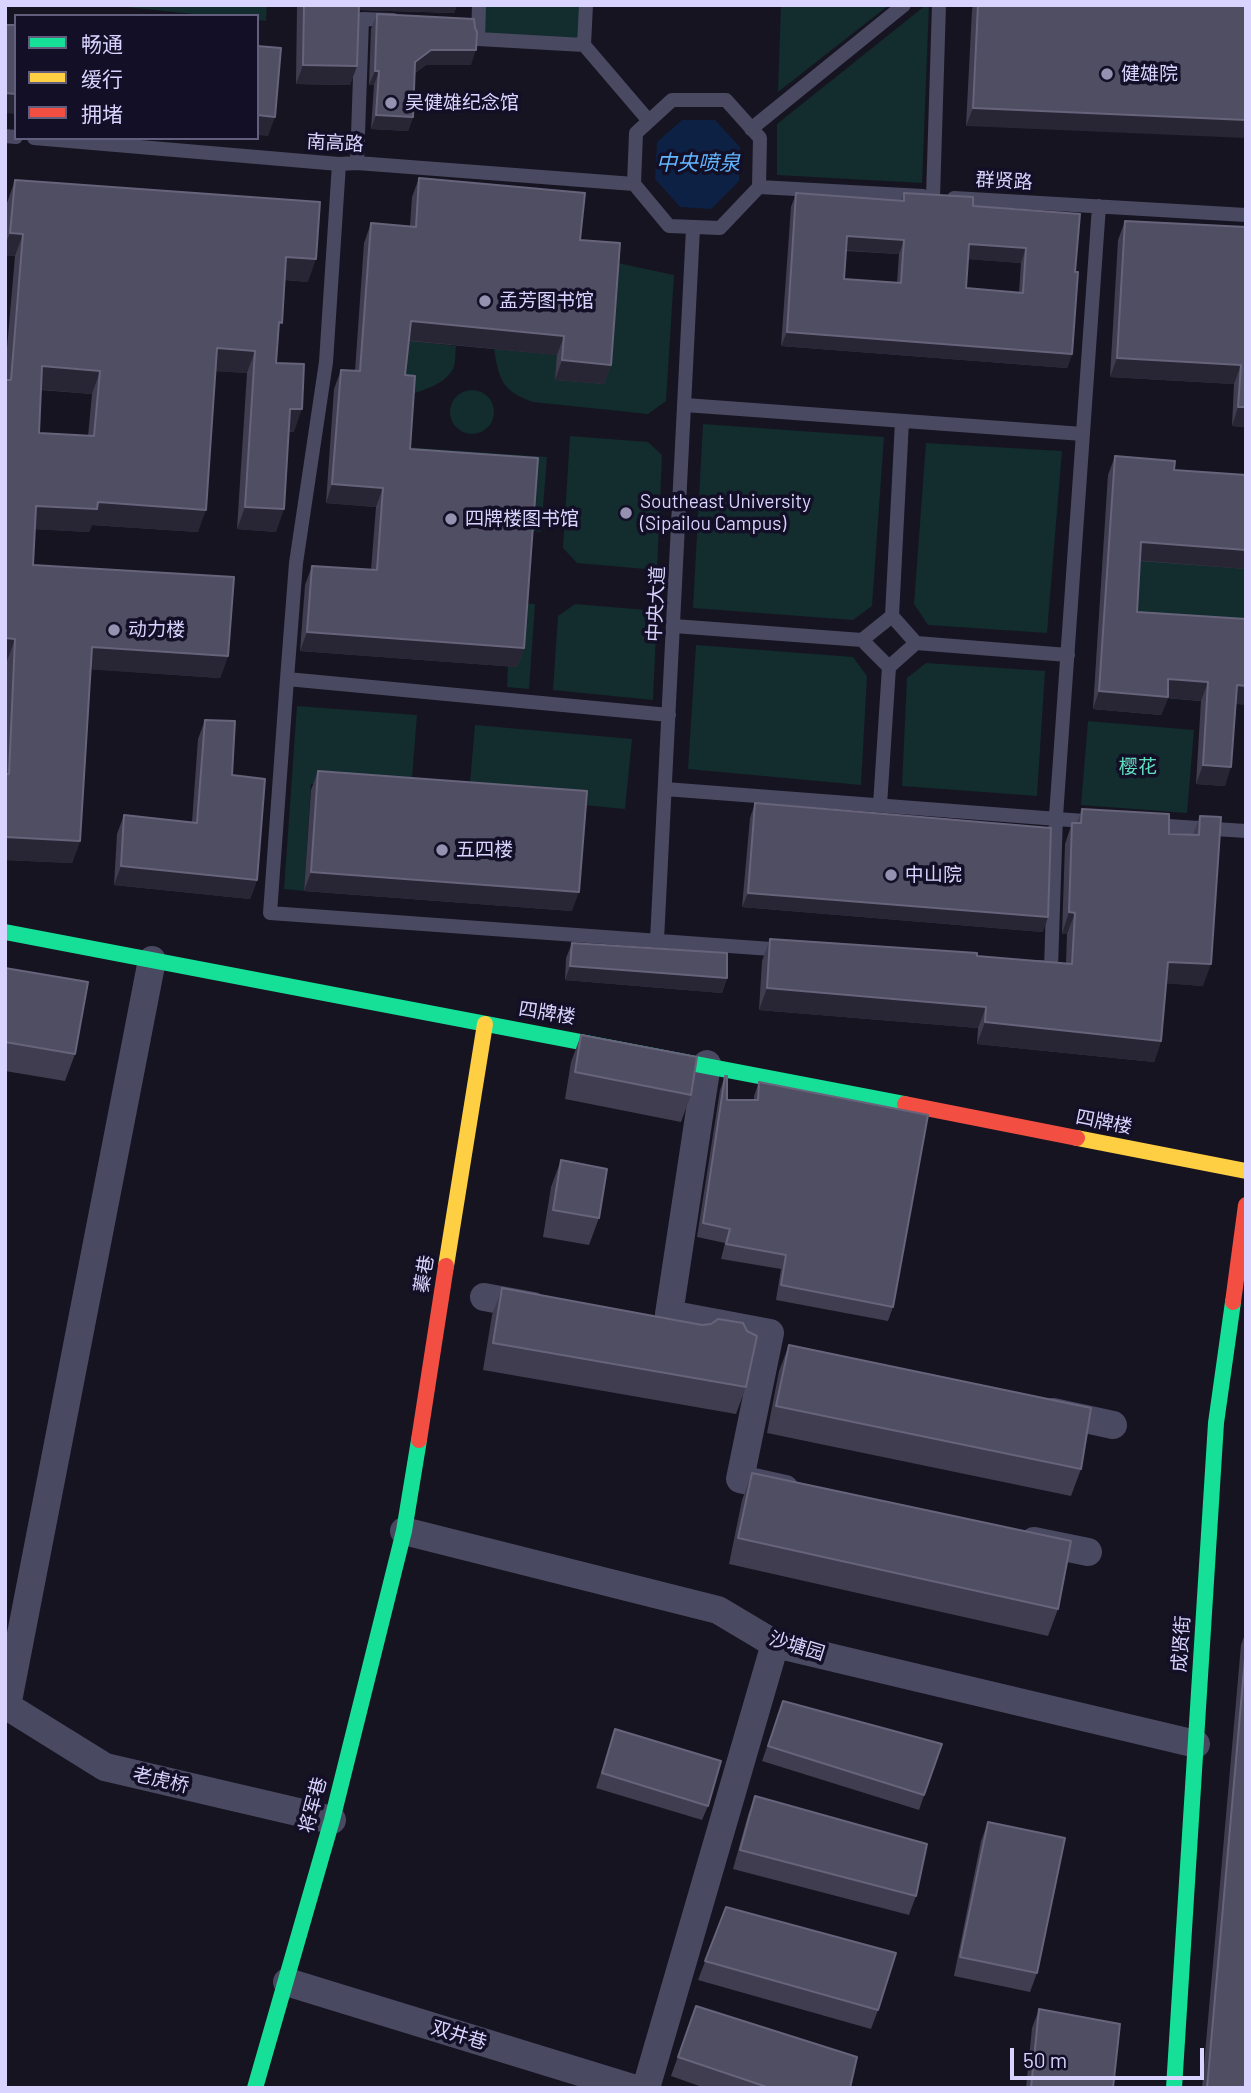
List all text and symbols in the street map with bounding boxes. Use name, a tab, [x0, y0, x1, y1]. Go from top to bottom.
legend	[14, 14, 259, 140]
text: 畅通	[81, 31, 123, 56]
place label: 健雄院	[1121, 63, 1178, 85]
text: 缓行	[81, 66, 123, 91]
marker: 健雄院	[1099, 66, 1115, 82]
place label: 吴健雄纪念馆	[405, 92, 519, 114]
marker: 吴健雄纪念馆	[383, 95, 399, 111]
text: 拥堵	[81, 101, 123, 126]
street label: 南高路	[306, 130, 364, 156]
water label: 中央喷泉	[656, 150, 740, 176]
street label: 群贤路	[975, 168, 1033, 194]
place label: 孟芳图书馆	[499, 290, 594, 312]
marker: 孟芳图书馆	[477, 293, 493, 309]
place label: Southeast University (Sipailou Campus)	[640, 491, 811, 535]
marker: Southeast University (Sipailou Campus)	[618, 505, 634, 521]
place label: 四牌楼图书馆	[465, 508, 579, 530]
marker: 四牌楼图书馆	[443, 511, 459, 527]
street label: 中央大道	[643, 565, 669, 643]
place label: 动力楼	[128, 619, 185, 641]
marker: 动力楼	[106, 622, 122, 638]
park label: 樱花	[1119, 756, 1157, 778]
place label: 五四楼	[456, 839, 513, 861]
marker: 五四楼	[434, 842, 450, 858]
place label: 中山院	[905, 864, 962, 886]
marker: 中山院	[883, 867, 899, 883]
street label: 四牌楼	[517, 997, 577, 1029]
street label: 四牌楼	[1074, 1105, 1134, 1139]
street label: 蓁巷	[410, 1253, 438, 1295]
street label: 成贤街	[1168, 1615, 1194, 1673]
street label: 沙塘园	[766, 1627, 828, 1665]
street label: 老虎桥	[131, 1762, 191, 1798]
street label: 将军巷	[295, 1775, 331, 1835]
street label: 双井巷	[428, 2016, 490, 2054]
scale bar	[1013, 2034, 1207, 2078]
text: 50 m	[1023, 2047, 1067, 2072]

